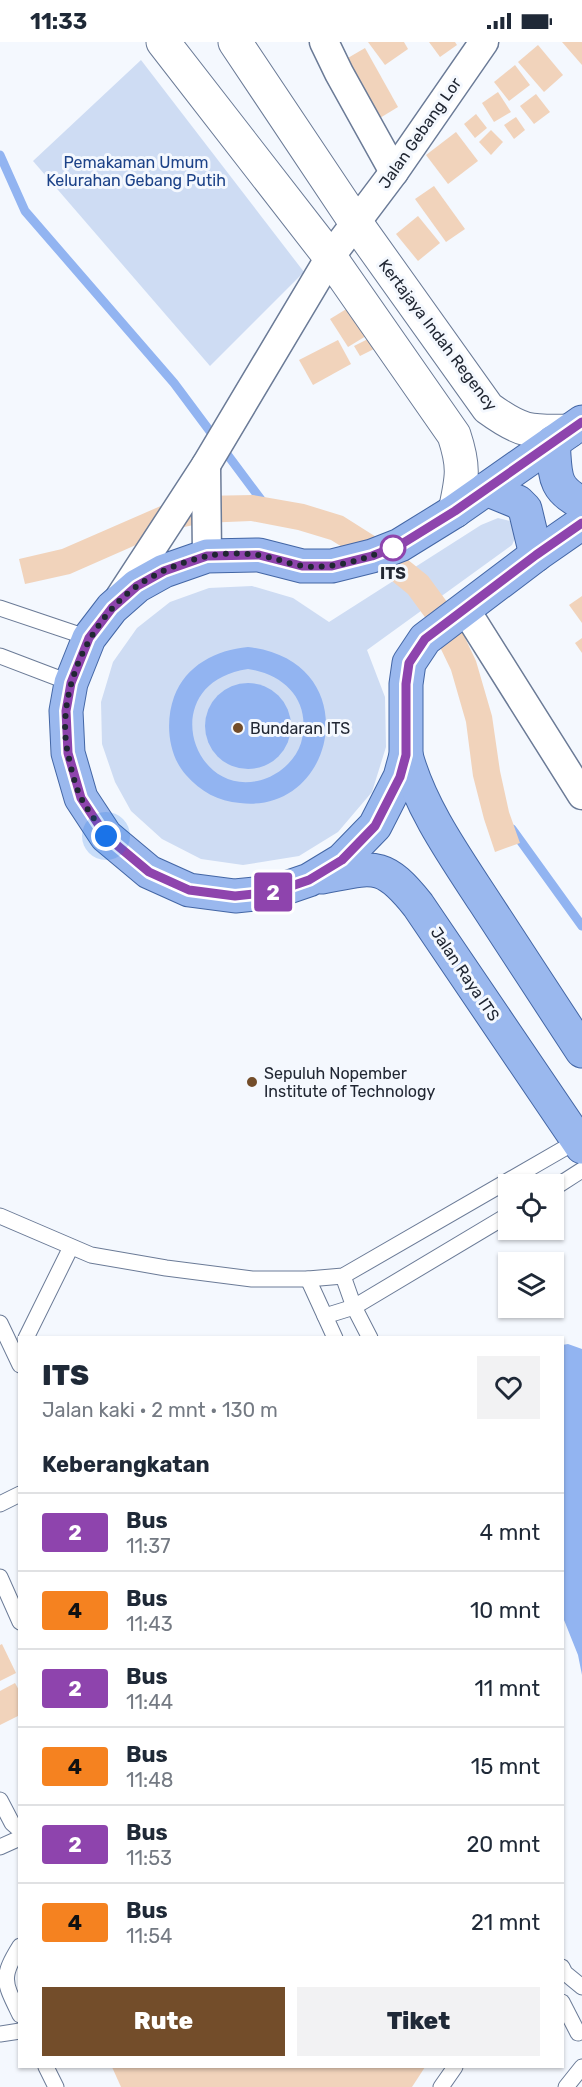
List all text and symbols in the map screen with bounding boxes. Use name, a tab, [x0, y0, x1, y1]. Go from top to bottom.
text: 11:33	[30, 8, 87, 35]
street label: Jalan Gebang Lor	[375, 74, 465, 192]
park label: Pemakaman Umum Kelurahan Gebang Putih	[46, 153, 226, 190]
street label: Kertajaya Indah Regency	[375, 256, 501, 415]
marker: ITS	[380, 535, 406, 561]
place label: ITS	[380, 564, 406, 583]
place label: Bundaran ITS	[250, 719, 350, 738]
marker: Bundaran ITS	[231, 721, 245, 735]
your location	[91, 821, 121, 851]
line badge: 2	[254, 872, 292, 912]
text: 2	[266, 880, 280, 905]
street label: Jalan Raya ITS	[427, 923, 503, 1025]
place label: Sepuluh Nopember Institute of Technology	[264, 1064, 436, 1101]
marker: Sepuluh Nopember Institute of Technology	[245, 1075, 259, 1089]
map controls	[498, 1174, 564, 1318]
button: locate	[498, 1174, 564, 1240]
button: layers	[498, 1252, 564, 1318]
button: heart	[477, 1356, 540, 1419]
text: ITS	[42, 1359, 89, 1392]
text: Jalan kaki · 2 mnt · 130 m	[42, 1398, 278, 1422]
text: Keberangkatan	[42, 1451, 210, 1478]
text: Bus	[126, 1507, 168, 1534]
text: 4 mnt	[480, 1519, 540, 1546]
text: 2	[68, 1520, 82, 1545]
text: 11:37	[126, 1534, 171, 1558]
text: Bus	[126, 1585, 168, 1612]
text: 10 mnt	[470, 1597, 540, 1624]
text: 4	[68, 1598, 82, 1623]
text: 11:43	[126, 1612, 173, 1636]
text: Bus	[126, 1663, 168, 1690]
text: 11 mnt	[474, 1675, 540, 1702]
text: 2	[68, 1676, 82, 1701]
text: 11:44	[126, 1690, 173, 1714]
text: Bus	[126, 1741, 168, 1768]
text: 15 mnt	[471, 1753, 540, 1780]
text: 4	[68, 1754, 82, 1779]
text: 11:48	[126, 1768, 173, 1792]
text: Bus	[126, 1819, 168, 1846]
text: 20 mnt	[466, 1831, 540, 1858]
text: 2	[68, 1832, 82, 1857]
text: 11:53	[126, 1846, 172, 1870]
text: Bus	[126, 1897, 168, 1924]
text: 21 mnt	[471, 1909, 540, 1936]
text: 4	[68, 1910, 82, 1935]
text: 11:54	[126, 1924, 173, 1948]
button: Rute	[42, 1987, 285, 2056]
button: Tiket	[297, 1987, 540, 2056]

